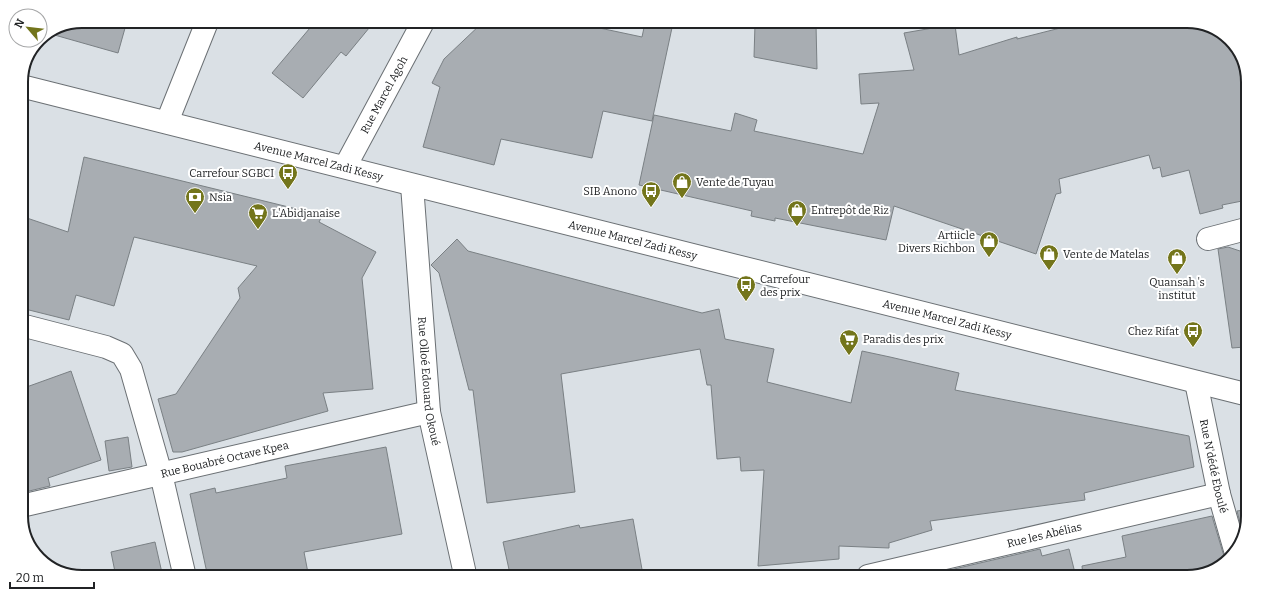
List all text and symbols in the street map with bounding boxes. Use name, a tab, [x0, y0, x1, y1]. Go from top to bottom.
north arrow	[8, 8, 48, 48]
text: N	[12, 16, 28, 30]
street label: Rue Marcel Agoh	[358, 54, 410, 136]
street label: Avenue Marcel Zadi Kessy	[253, 138, 385, 183]
bus stop icon: Carrefour SGBCI	[277, 162, 299, 190]
place label: Carrefour SGBCI	[189, 167, 274, 180]
shop icon: Vente de Tuyau	[671, 171, 693, 199]
place label: Vente de Tuyau	[696, 176, 774, 189]
bus stop icon: SIB Anono	[640, 180, 662, 208]
place label: SIB Anono	[583, 185, 637, 198]
bank icon: Nsia	[184, 186, 206, 214]
place label: Nsia	[209, 191, 232, 204]
shop icon: Entrepôt de Riz	[786, 199, 808, 227]
supermarket icon: L'Abidjanaise	[247, 202, 269, 230]
place label: Entrepôt de Riz	[811, 204, 889, 217]
place label: L'Abidjanaise	[272, 207, 340, 220]
street label: Avenue Marcel Zadi Kessy	[567, 218, 699, 262]
place label: Artiicle Divers Richbon	[898, 229, 975, 255]
shop icon: Artiicle Divers Richbon	[978, 230, 1000, 258]
shop icon: Vente de Matelas	[1038, 243, 1060, 271]
shop icon: Quansah 's institut	[1166, 247, 1188, 275]
place label: Vente de Matelas	[1063, 248, 1149, 261]
place label: Carrefour des prix	[760, 273, 810, 299]
bus stop icon: Carrefour des prix	[735, 274, 757, 302]
place label: Quansah 's institut	[1149, 276, 1205, 302]
street label: Avenue Marcel Zadi Kessy	[881, 297, 1013, 342]
street label: Rue Olloé Edouard Okoué	[415, 316, 443, 447]
bus stop icon: Chez Rifat	[1182, 320, 1204, 348]
place label: Chez Rifat	[1128, 325, 1179, 338]
supermarket icon: Paradis des prix	[838, 328, 860, 356]
place label: Paradis des prix	[863, 333, 944, 346]
street label: Rue N'dédé Eboulé	[1197, 418, 1231, 515]
street label: Rue Bouabré Octave Kpea	[159, 438, 290, 480]
street label: Rue les Abélias	[1006, 520, 1083, 550]
scale bar	[10, 564, 94, 590]
text: 20 m	[16, 571, 45, 585]

